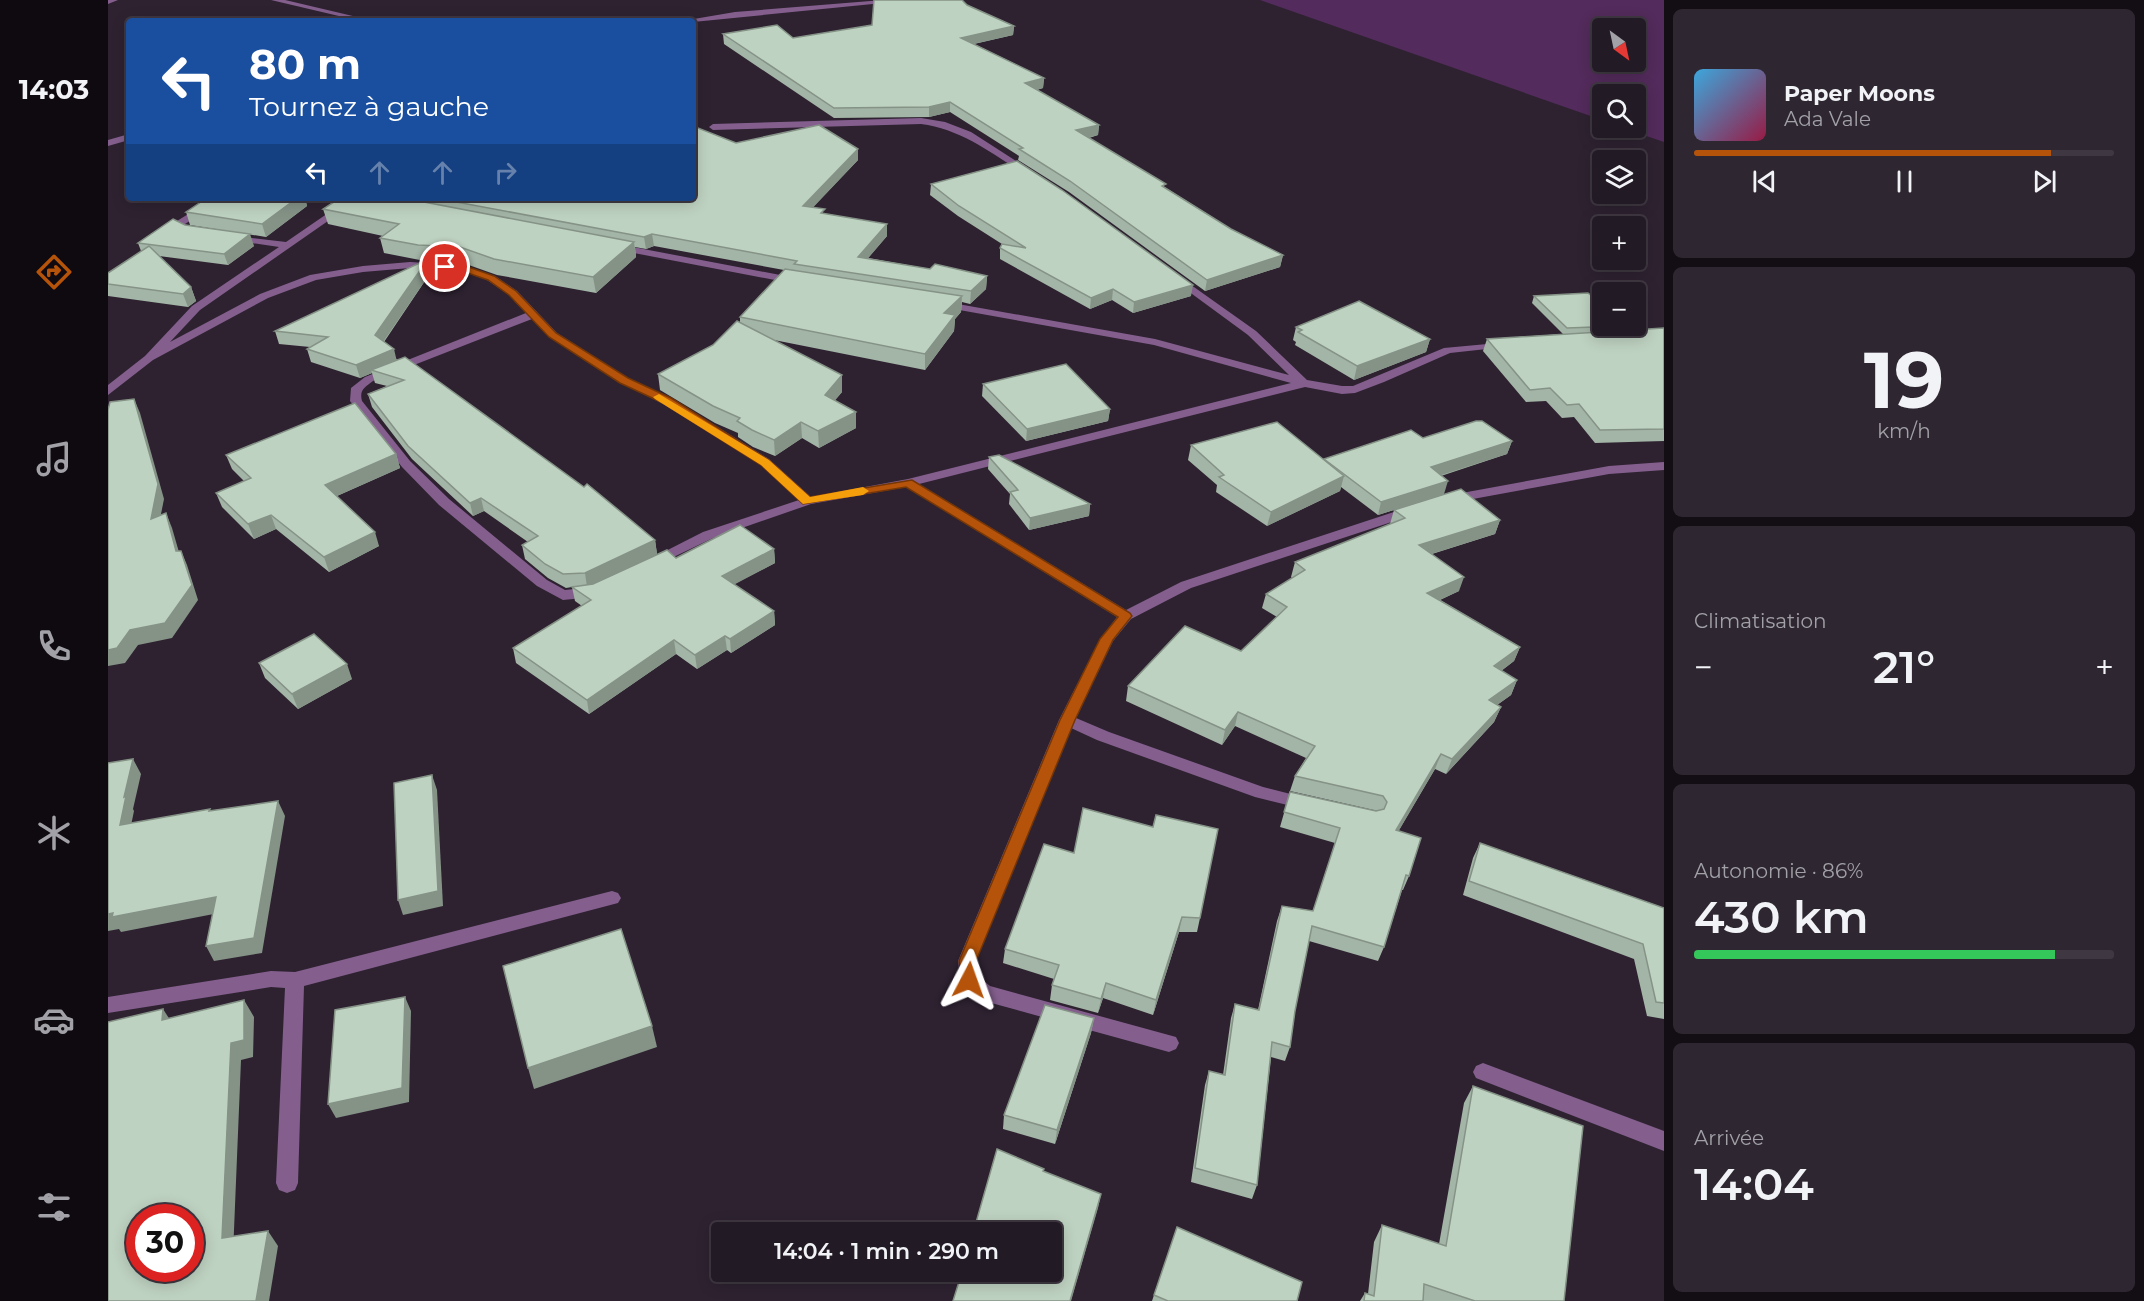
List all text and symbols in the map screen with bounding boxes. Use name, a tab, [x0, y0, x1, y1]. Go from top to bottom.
north arrow	[1592, 18, 1646, 72]
map controls	[1592, 18, 1646, 336]
text: 80 m	[249, 38, 361, 90]
icon: left	[150, 42, 228, 120]
text: 14:03	[19, 73, 89, 106]
text: Paper Moons	[1784, 80, 1935, 107]
button: search	[1592, 84, 1646, 138]
text: Tournez à gauche	[249, 90, 489, 123]
text: Ada Vale	[1784, 107, 1871, 131]
button: layers	[1592, 150, 1646, 204]
icon: left	[300, 156, 333, 189]
icon: ahead	[363, 156, 396, 189]
icon: ahead	[426, 156, 459, 189]
icon: right	[489, 156, 522, 189]
icon: previous	[1748, 165, 1781, 198]
icon: pause	[1888, 165, 1921, 198]
icon: next	[2028, 165, 2061, 198]
button: +	[1592, 216, 1646, 270]
pin	[419, 241, 470, 292]
icon: arrive	[428, 250, 461, 283]
icon: directions	[33, 251, 75, 293]
button: −	[1592, 282, 1646, 336]
text: 19	[1864, 332, 1944, 428]
text: km/h	[1877, 419, 1931, 443]
icon: music	[33, 438, 75, 480]
text: Climatisation	[1694, 609, 1827, 633]
icon: phone	[33, 625, 75, 667]
text: 21°	[1873, 639, 1935, 694]
text: −	[1694, 647, 1713, 687]
text: +	[2095, 647, 2114, 687]
icon: climate	[33, 812, 75, 854]
text: Autonomie · 86%	[1694, 859, 1863, 883]
text: 430 km	[1694, 889, 1869, 944]
position arrow	[937, 948, 1001, 1012]
icon: car	[33, 999, 75, 1041]
text: Arrivée	[1694, 1126, 1764, 1150]
text: 14:04	[1694, 1156, 1814, 1211]
icon: filters	[33, 1186, 75, 1228]
speed limit sign: 30	[126, 1204, 204, 1282]
text: 14:04 · 1 min · 290 m	[774, 1238, 999, 1265]

